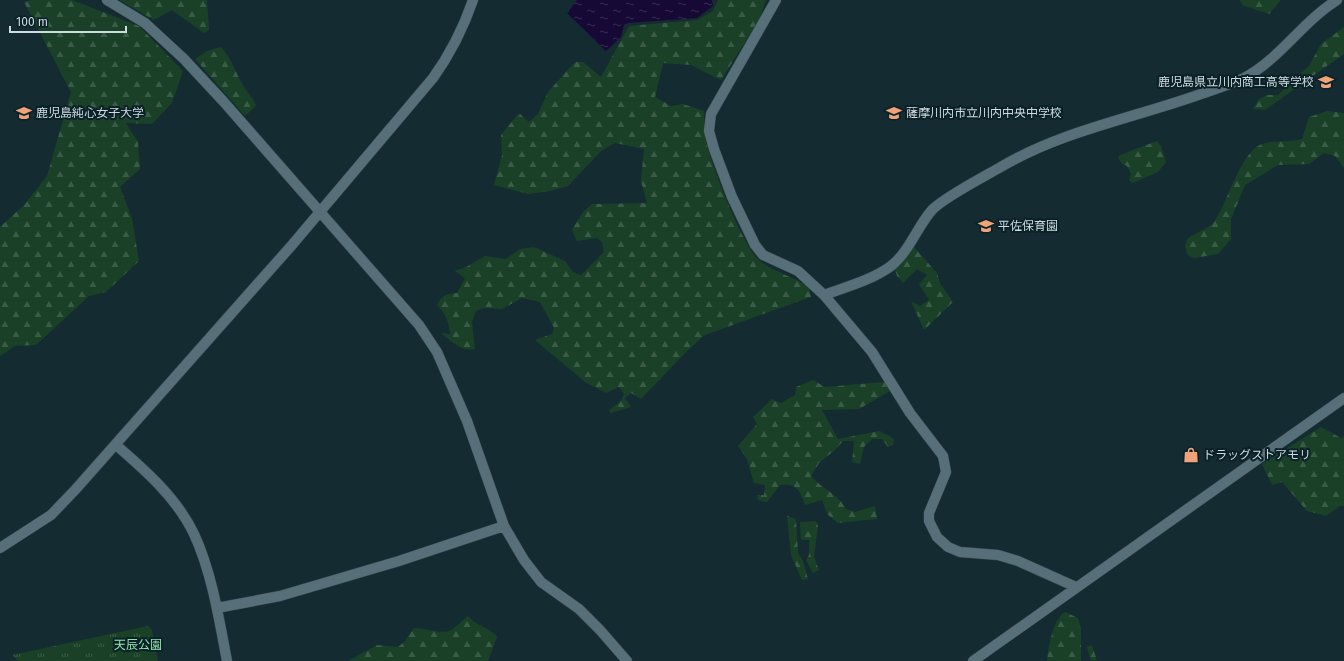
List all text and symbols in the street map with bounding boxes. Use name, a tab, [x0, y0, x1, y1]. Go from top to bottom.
scale bar	[10, 8, 126, 34]
text: 100 m	[16, 15, 48, 29]
school or university icon: 鹿児島県立川内商工高等学校	[1317, 73, 1335, 91]
place label: 鹿児島県立川内商工高等学校	[1158, 75, 1314, 89]
school or university icon: 鹿児島純心女子大学	[15, 104, 33, 122]
school or university icon: 薩摩川内市立川内中央中学校	[885, 104, 903, 122]
place label: 鹿児島純心女子大学	[36, 106, 144, 120]
place label: 薩摩川内市立川内中央中学校	[906, 106, 1062, 120]
school or university icon: 平佐保育園	[977, 217, 995, 235]
place label: 平佐保育園	[998, 219, 1058, 233]
shop icon: ドラッグストアモリ	[1182, 446, 1200, 464]
place label: ドラッグストアモリ	[1203, 448, 1311, 462]
park label: 天辰公園	[114, 638, 162, 652]

